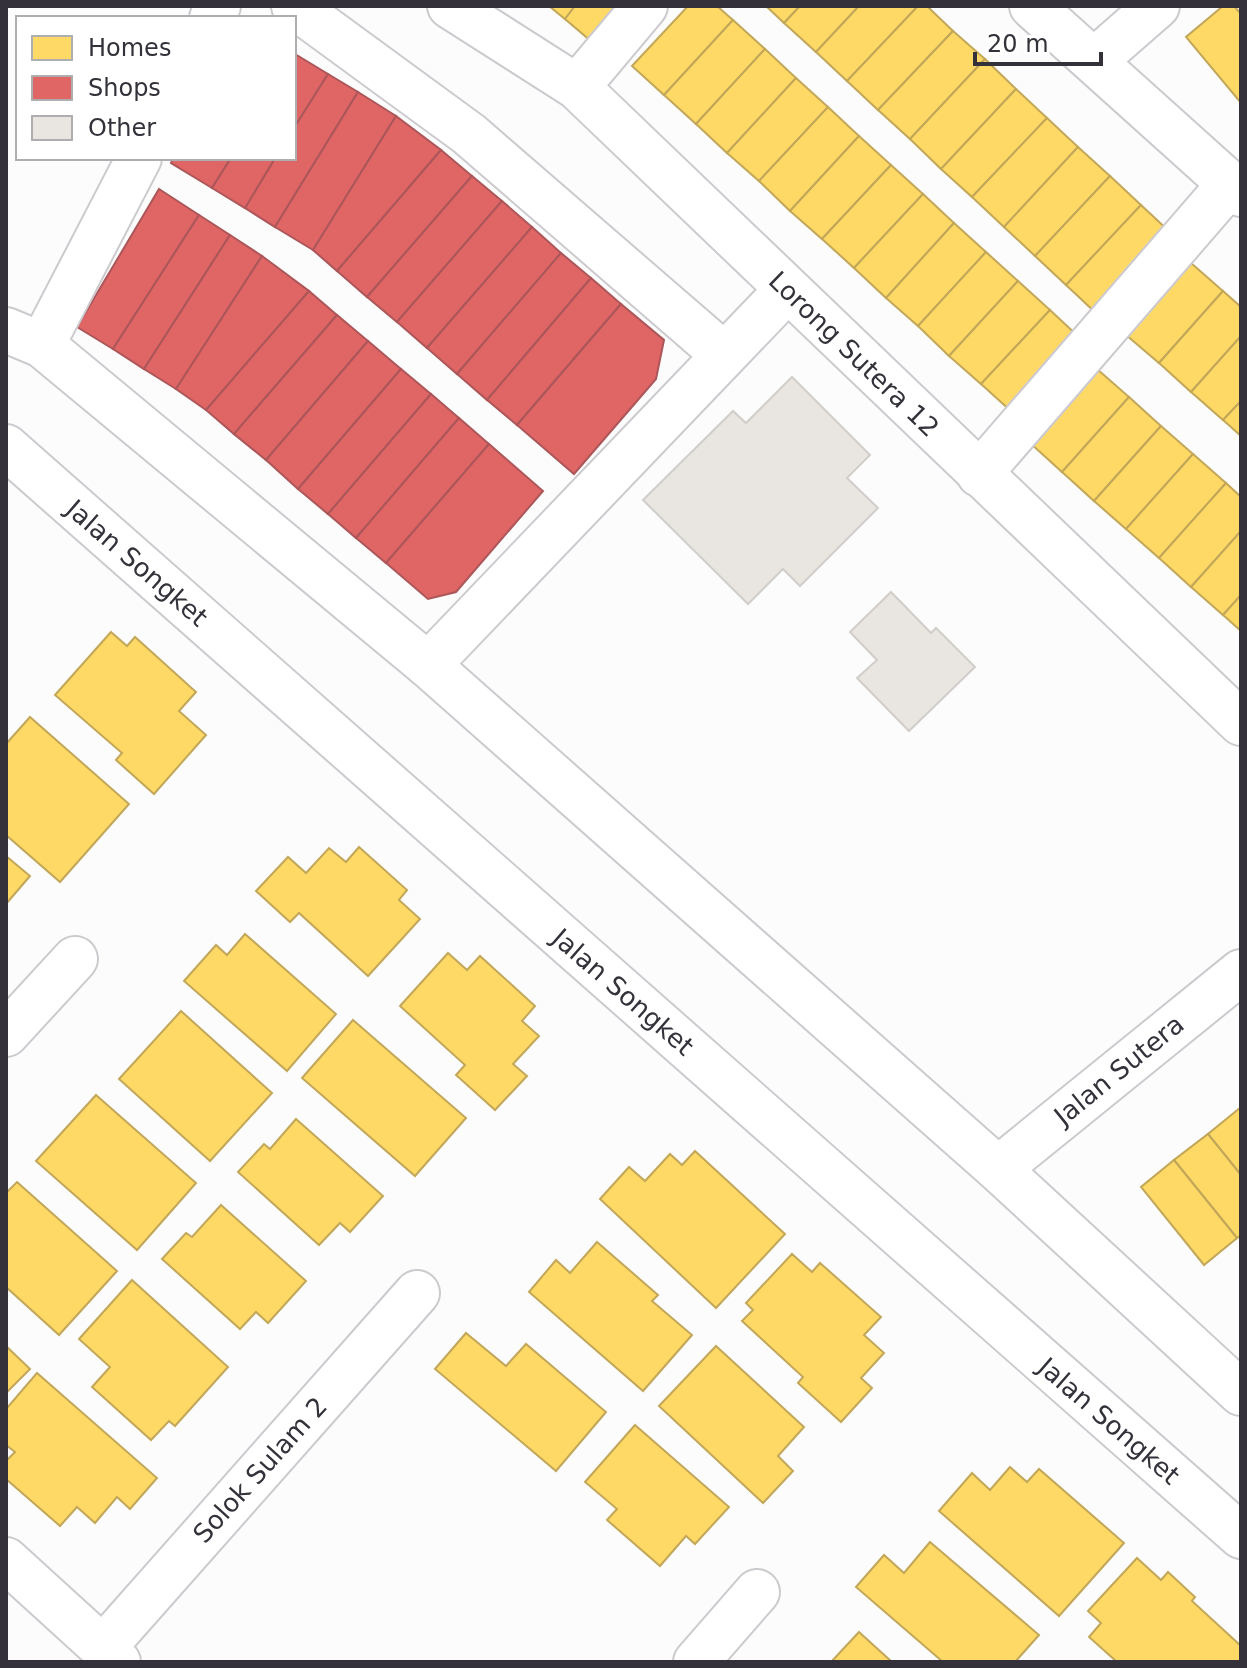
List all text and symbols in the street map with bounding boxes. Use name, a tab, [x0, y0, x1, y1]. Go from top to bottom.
legend	[16, 16, 296, 160]
scale bar	[975, 16, 1101, 66]
text: 20 m	[987, 30, 1049, 58]
text: Homes	[88, 34, 171, 62]
text: Shops	[88, 74, 161, 102]
text: Other	[88, 114, 156, 142]
street label: Lorong Sutera 12	[763, 265, 945, 443]
street label: Jalan Songket	[59, 492, 214, 632]
street label: Jalan Songket	[545, 921, 700, 1061]
street label: Jalan Sutera	[1047, 1009, 1190, 1132]
street label: Jalan Songket	[1031, 1350, 1186, 1490]
street label: Solok Sulam 2	[187, 1391, 333, 1549]

